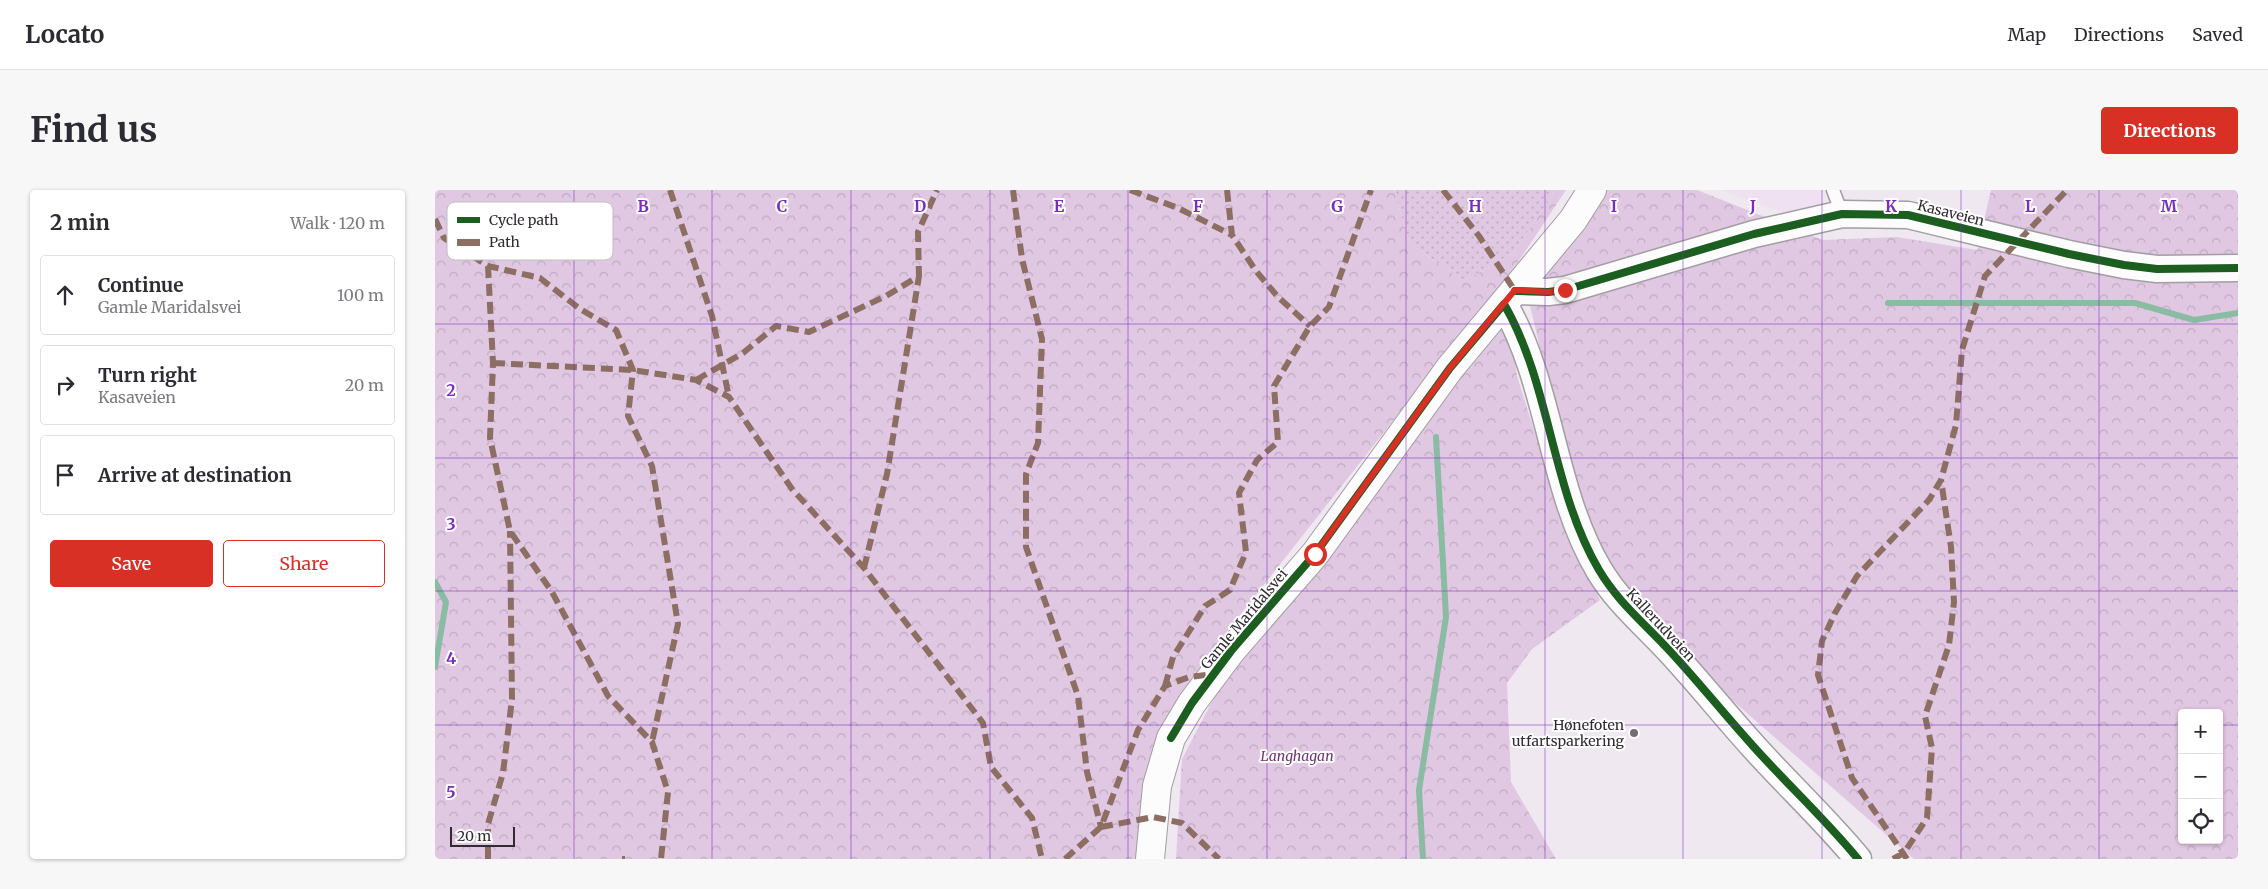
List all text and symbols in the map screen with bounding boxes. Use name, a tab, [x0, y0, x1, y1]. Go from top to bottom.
text: Locato	[25, 19, 104, 50]
text: Map	[2008, 23, 2046, 46]
text: Directions	[2074, 23, 2164, 46]
text: Saved	[2192, 23, 2243, 46]
button: Directions	[2101, 107, 2238, 154]
text: Find us	[30, 108, 157, 152]
text: B	[637, 196, 649, 216]
text: C	[777, 196, 787, 216]
text: D	[914, 196, 926, 216]
text: E	[1054, 196, 1065, 216]
text: F	[1193, 196, 1203, 216]
text: G	[1331, 196, 1343, 216]
text: H	[1468, 196, 1482, 216]
text: I	[1611, 196, 1617, 216]
text: J	[1749, 196, 1756, 216]
text: K	[1885, 196, 1897, 216]
street label: Kasaveien	[1916, 196, 1986, 230]
text: L	[2025, 196, 2035, 216]
text: M	[2161, 196, 2178, 216]
legend	[447, 202, 613, 260]
text: 2 min	[50, 209, 110, 236]
text: Cycle path	[489, 211, 559, 229]
text: Walk · 120 m	[290, 213, 385, 233]
text: Path	[489, 233, 520, 251]
text: Continue	[98, 273, 184, 297]
route end	[1554, 279, 1577, 302]
icon: ahead	[51, 281, 79, 309]
text: 100 m	[337, 285, 384, 305]
text: Gamle Maridalsvei	[98, 297, 242, 317]
text: Turn right	[98, 363, 197, 387]
icon: right	[51, 371, 79, 399]
text: 20 m	[345, 375, 384, 395]
text: 2	[446, 380, 456, 400]
text: Kasaveien	[98, 387, 176, 407]
icon: arrive	[51, 461, 79, 489]
text: Arrive at destination	[98, 463, 292, 487]
text: 3	[446, 514, 456, 534]
button: Save	[50, 540, 213, 587]
button: Share	[223, 540, 385, 587]
route start	[1304, 543, 1327, 566]
street label: Gamle Maridalsvei	[1197, 565, 1292, 673]
street label: Kallerudveien	[1623, 585, 1699, 665]
text: 4	[446, 648, 456, 668]
map controls	[2178, 709, 2223, 844]
button: +	[2178, 709, 2223, 754]
place label: Hønefoten utfartsparkering	[1512, 716, 1625, 750]
marker: Hønefoten utfartsparkering	[1628, 727, 1640, 739]
park label: Langhagan	[1260, 747, 1334, 765]
button: −	[2178, 754, 2223, 799]
text: 5	[446, 782, 456, 802]
button: locate	[2178, 799, 2223, 844]
scale bar	[450, 824, 515, 847]
text: 20 m	[457, 827, 491, 845]

